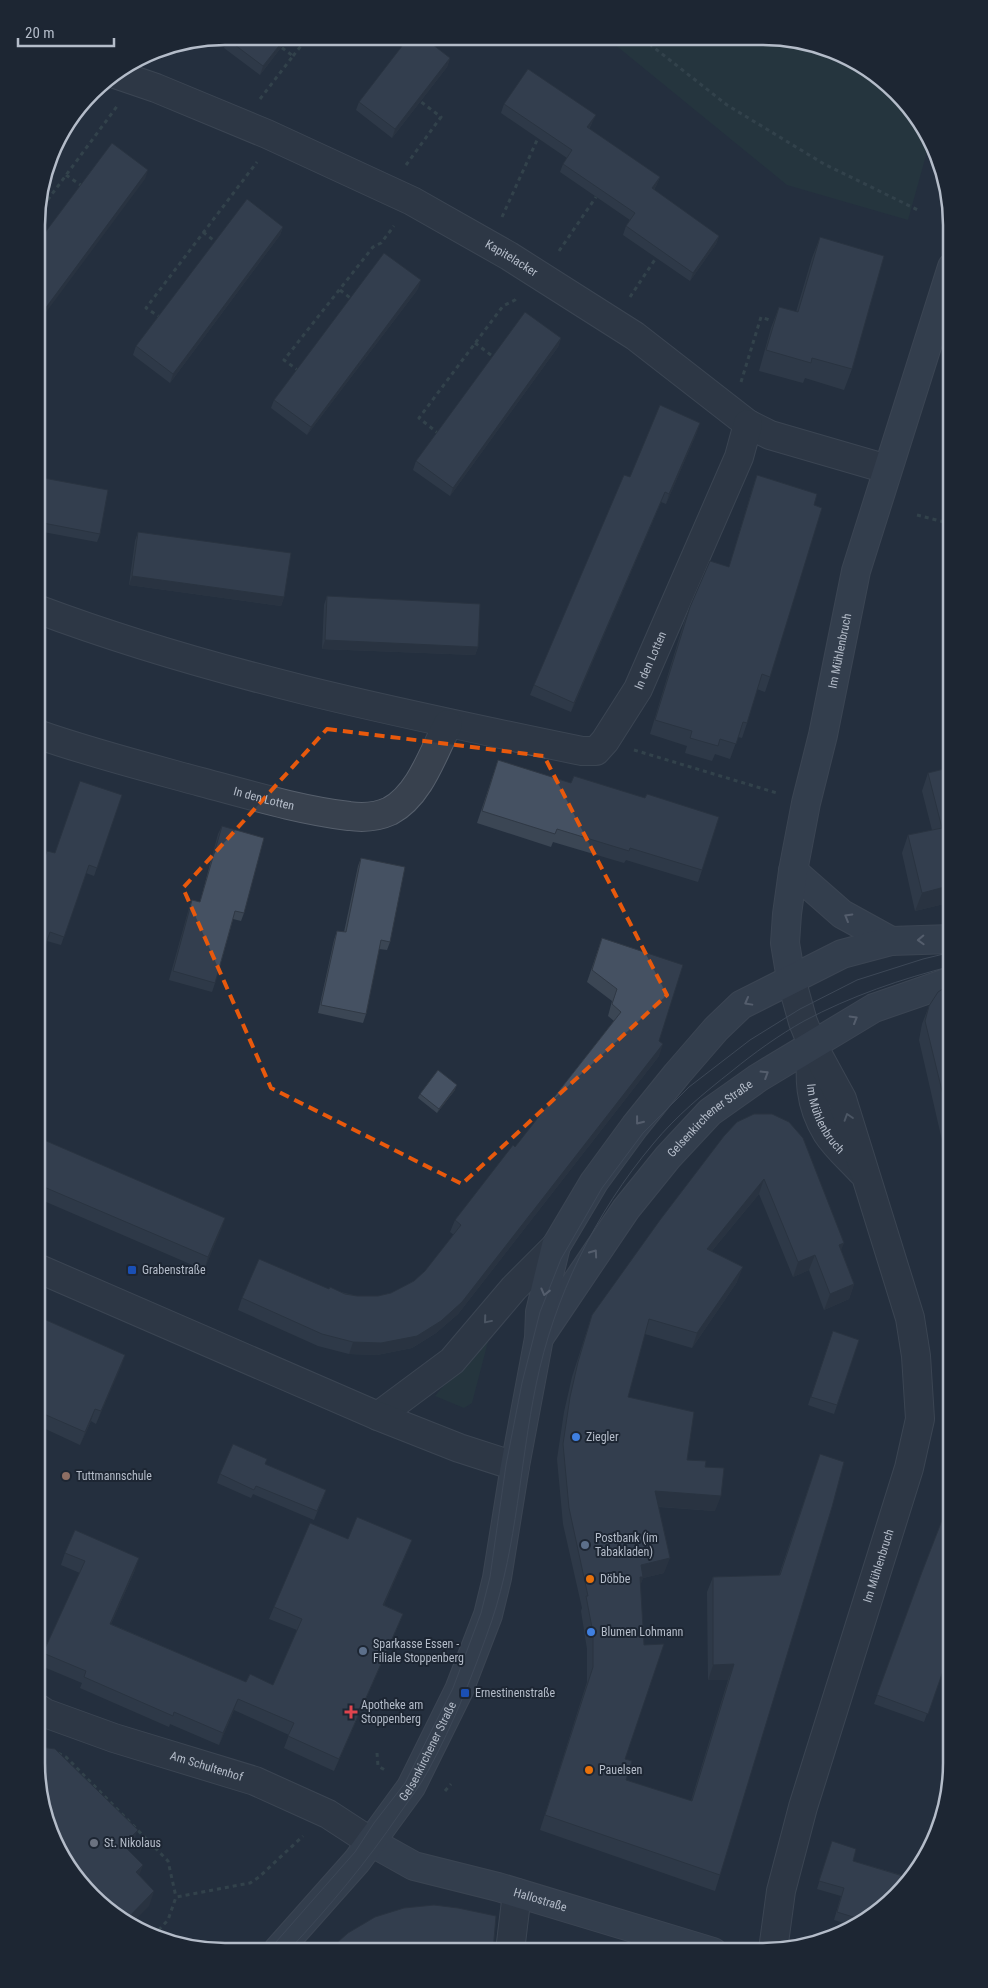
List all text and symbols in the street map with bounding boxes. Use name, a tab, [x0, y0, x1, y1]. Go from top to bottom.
scale bar	[18, 15, 114, 47]
text: 20 m	[25, 24, 55, 42]
street label: Kapitelacker	[483, 237, 541, 280]
street label: Im Mühlenbruch	[826, 612, 854, 690]
street label: In den Lotten	[632, 629, 669, 692]
street label: In den Lotten	[232, 784, 296, 813]
one-way arrow	[845, 914, 854, 924]
one-way arrow	[917, 935, 925, 945]
one-way arrow	[744, 995, 753, 1005]
one-way arrow	[849, 1016, 858, 1026]
one-way arrow	[760, 1070, 769, 1080]
street label: Gelsenkirchener Straße	[664, 1077, 756, 1160]
street label: Im Mühlenbruch	[804, 1083, 847, 1157]
one-way arrow	[844, 1113, 854, 1121]
one-way arrow	[636, 1115, 644, 1124]
one-way arrow	[588, 1250, 597, 1259]
place label: Grabenstraße	[142, 1263, 206, 1277]
marker: Grabenstraße	[126, 1264, 138, 1276]
one-way arrow	[540, 1288, 551, 1297]
one-way arrow	[485, 1314, 493, 1323]
place label: Ziegler	[586, 1430, 619, 1444]
marker: Ziegler	[570, 1431, 582, 1443]
place label: Tuttmannschule	[76, 1469, 152, 1483]
marker: Tuttmannschule	[60, 1470, 72, 1482]
street label: Im Mühlenbruch	[860, 1527, 897, 1604]
place label: Postbank (im Tabakladen)	[595, 1531, 658, 1559]
marker: Postbank (im Tabakladen)	[579, 1539, 591, 1551]
place label: Döbbe	[600, 1572, 631, 1586]
marker: Döbbe	[584, 1573, 596, 1585]
place label: Blumen Lohmann	[601, 1625, 683, 1639]
marker: Blumen Lohmann	[585, 1626, 597, 1638]
place label: Sparkasse Essen - Filiale Stoppenberg	[373, 1637, 464, 1665]
marker: Sparkasse Essen - Filiale Stoppenberg	[357, 1645, 369, 1657]
place label: Ernestinenstraße	[475, 1686, 556, 1700]
marker: Ernestinenstraße	[459, 1687, 471, 1699]
place label: Apotheke am Stoppenberg	[361, 1698, 423, 1726]
street label: Gelsenkirchener Straße	[396, 1699, 459, 1804]
marker: Apotheke am Stoppenberg	[345, 1706, 357, 1718]
street label: Am Schultenhof	[168, 1749, 245, 1784]
place label: Pauelsen	[599, 1763, 643, 1777]
marker: Pauelsen	[583, 1764, 595, 1776]
place label: St. Nikolaus	[104, 1836, 161, 1850]
marker: St. Nikolaus	[88, 1837, 100, 1849]
street label: Hallostraße	[512, 1885, 569, 1915]

